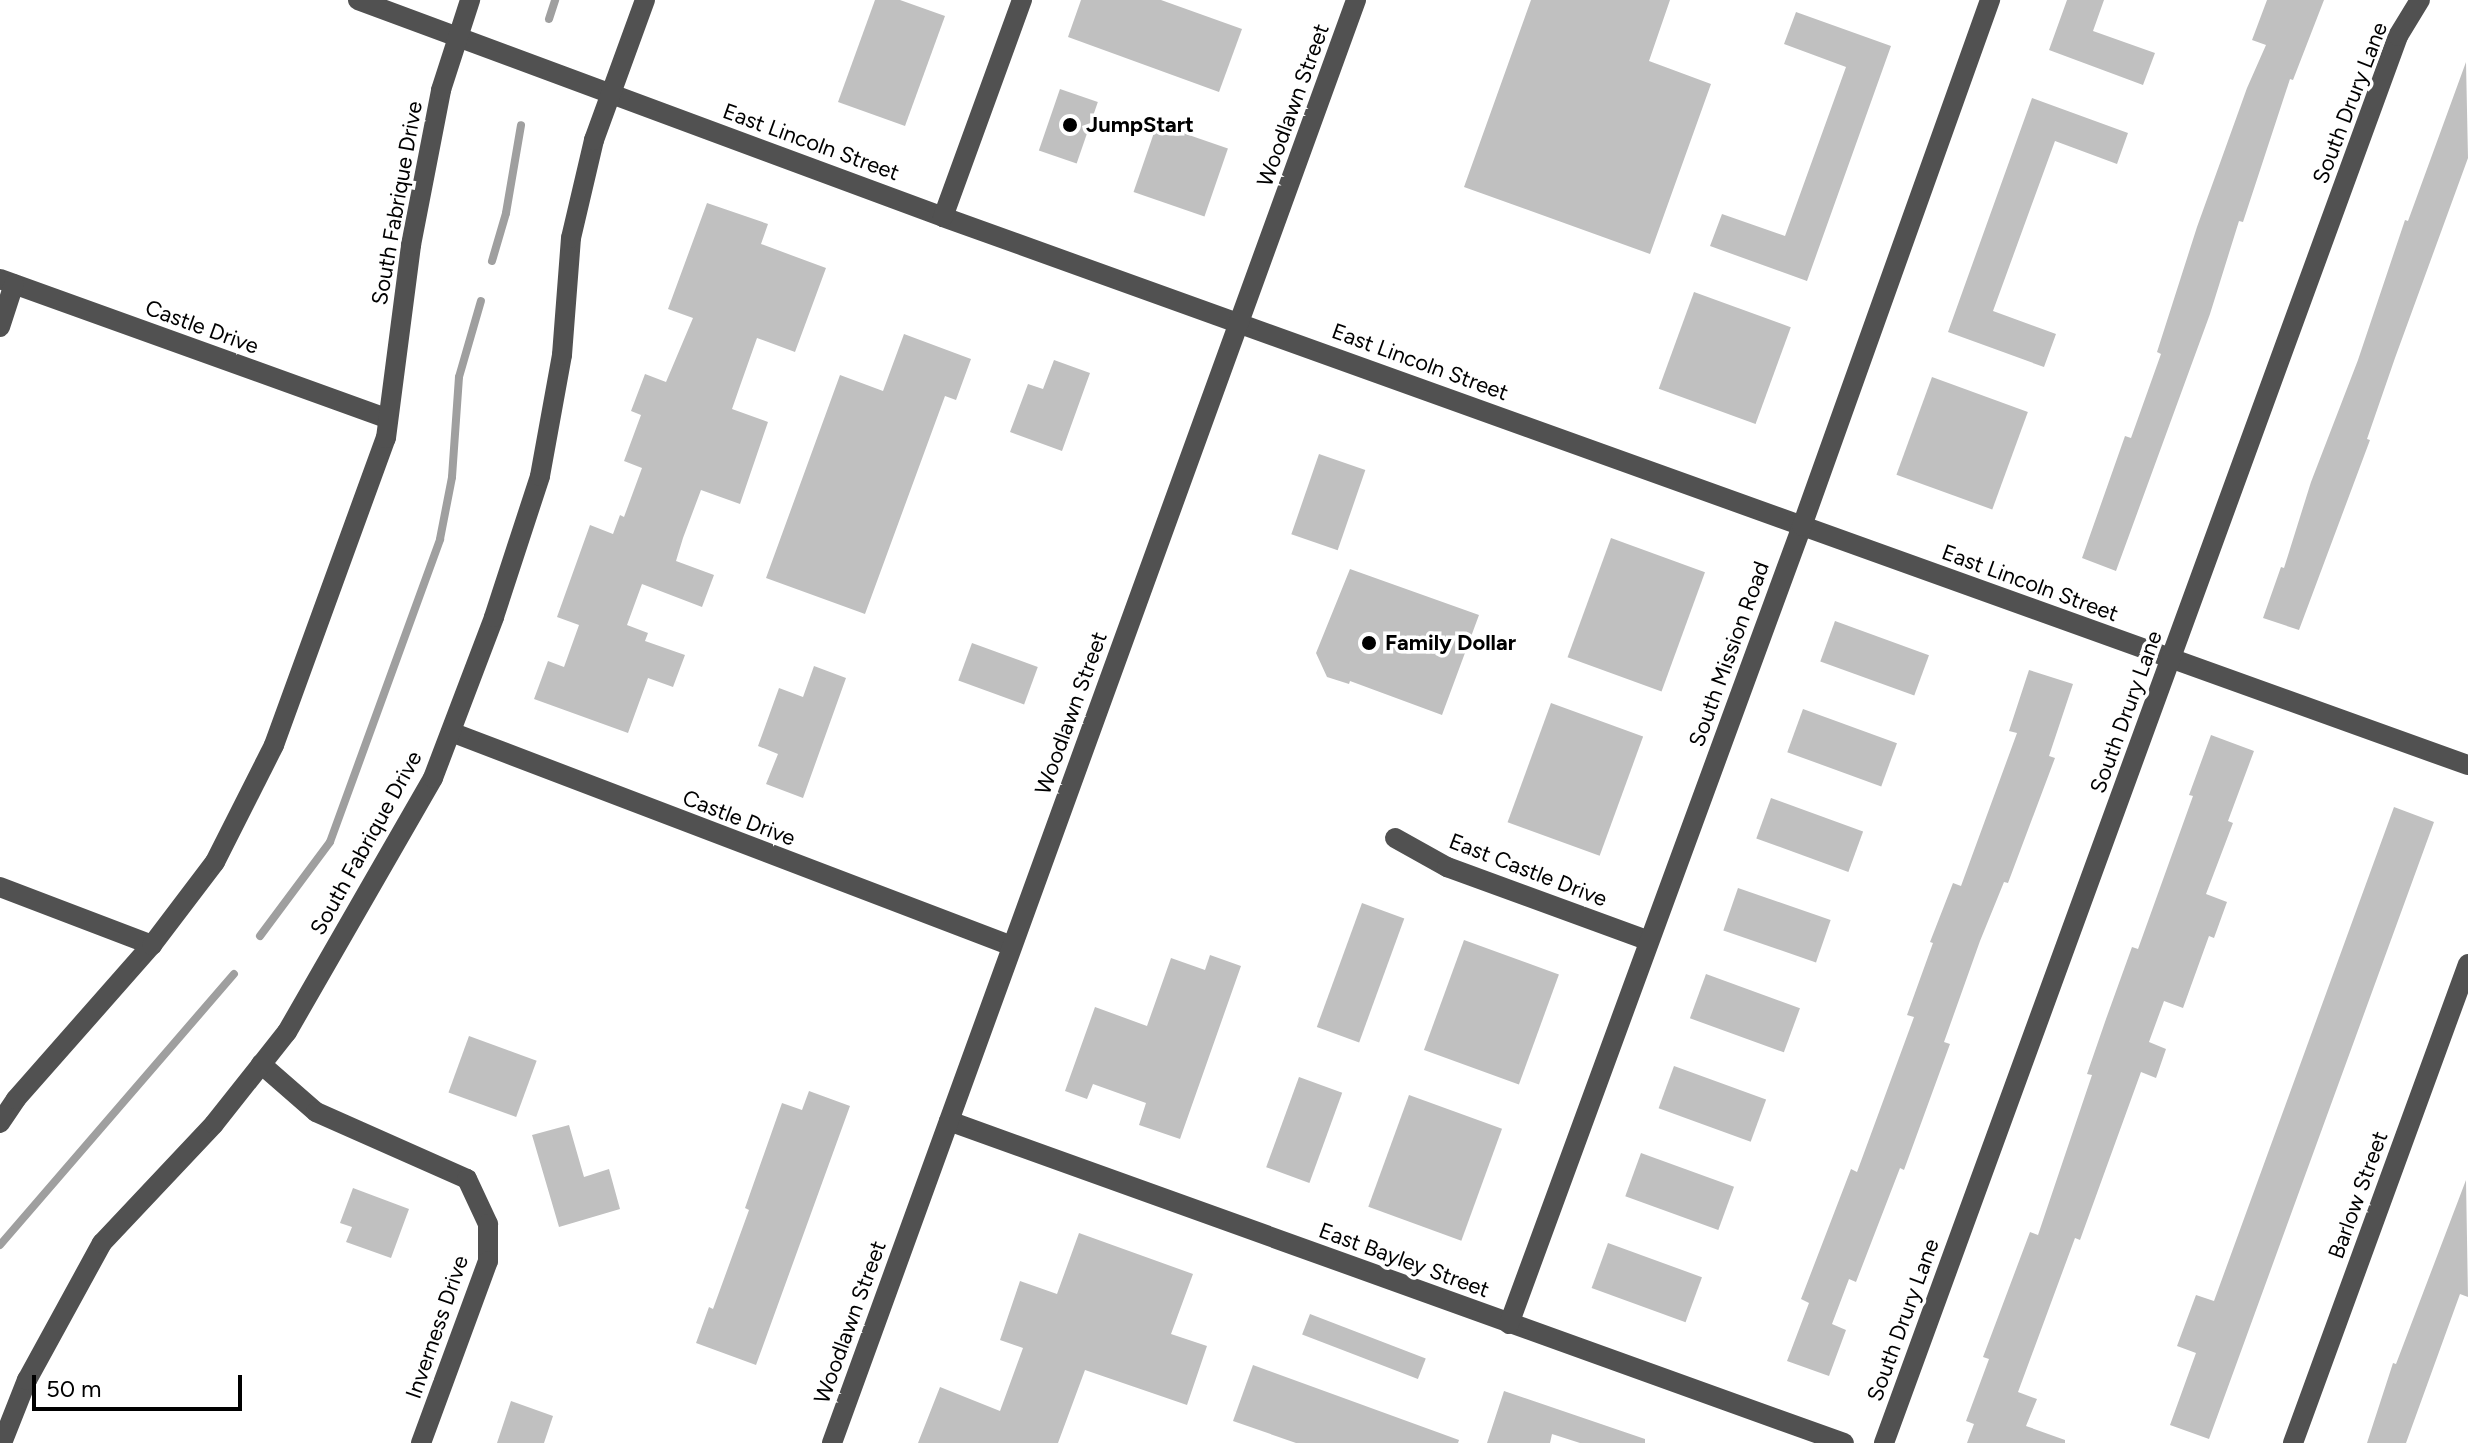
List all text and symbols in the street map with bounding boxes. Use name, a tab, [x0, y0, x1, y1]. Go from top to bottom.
street label: South Drury Lane	[2307, 19, 2393, 187]
street label: Woodlawn Street	[1251, 20, 1335, 190]
street label: East Lincoln Street	[719, 98, 903, 186]
street label: South Fabrique Drive	[366, 99, 428, 307]
place label: JumpStart	[1086, 112, 1194, 138]
marker: JumpStart	[1061, 116, 1079, 134]
street label: Castle Drive	[142, 294, 262, 360]
street label: East Lincoln Street	[1328, 318, 1512, 406]
street label: East Lincoln Street	[1938, 539, 2122, 627]
street label: South Mission Road	[1683, 558, 1775, 750]
street label: South Drury Lane	[2084, 627, 2168, 797]
street label: Woodlawn Street	[1029, 628, 1113, 798]
place label: Family Dollar	[1385, 630, 1516, 656]
marker: Family Dollar	[1360, 634, 1378, 652]
street label: South Fabrique Drive	[304, 746, 428, 940]
street label: Castle Drive	[679, 784, 799, 852]
street label: East Castle Drive	[1445, 828, 1611, 912]
street label: Barlow Street	[2323, 1128, 2393, 1262]
street label: East Bayley Street	[1315, 1217, 1493, 1303]
street label: South Drury Lane	[1861, 1235, 1945, 1405]
street label: Woodlawn Street	[808, 1237, 892, 1407]
street label: Inverness Drive	[400, 1252, 474, 1402]
scale bar	[36, 1359, 246, 1409]
text: 50 m	[46, 1374, 102, 1403]

